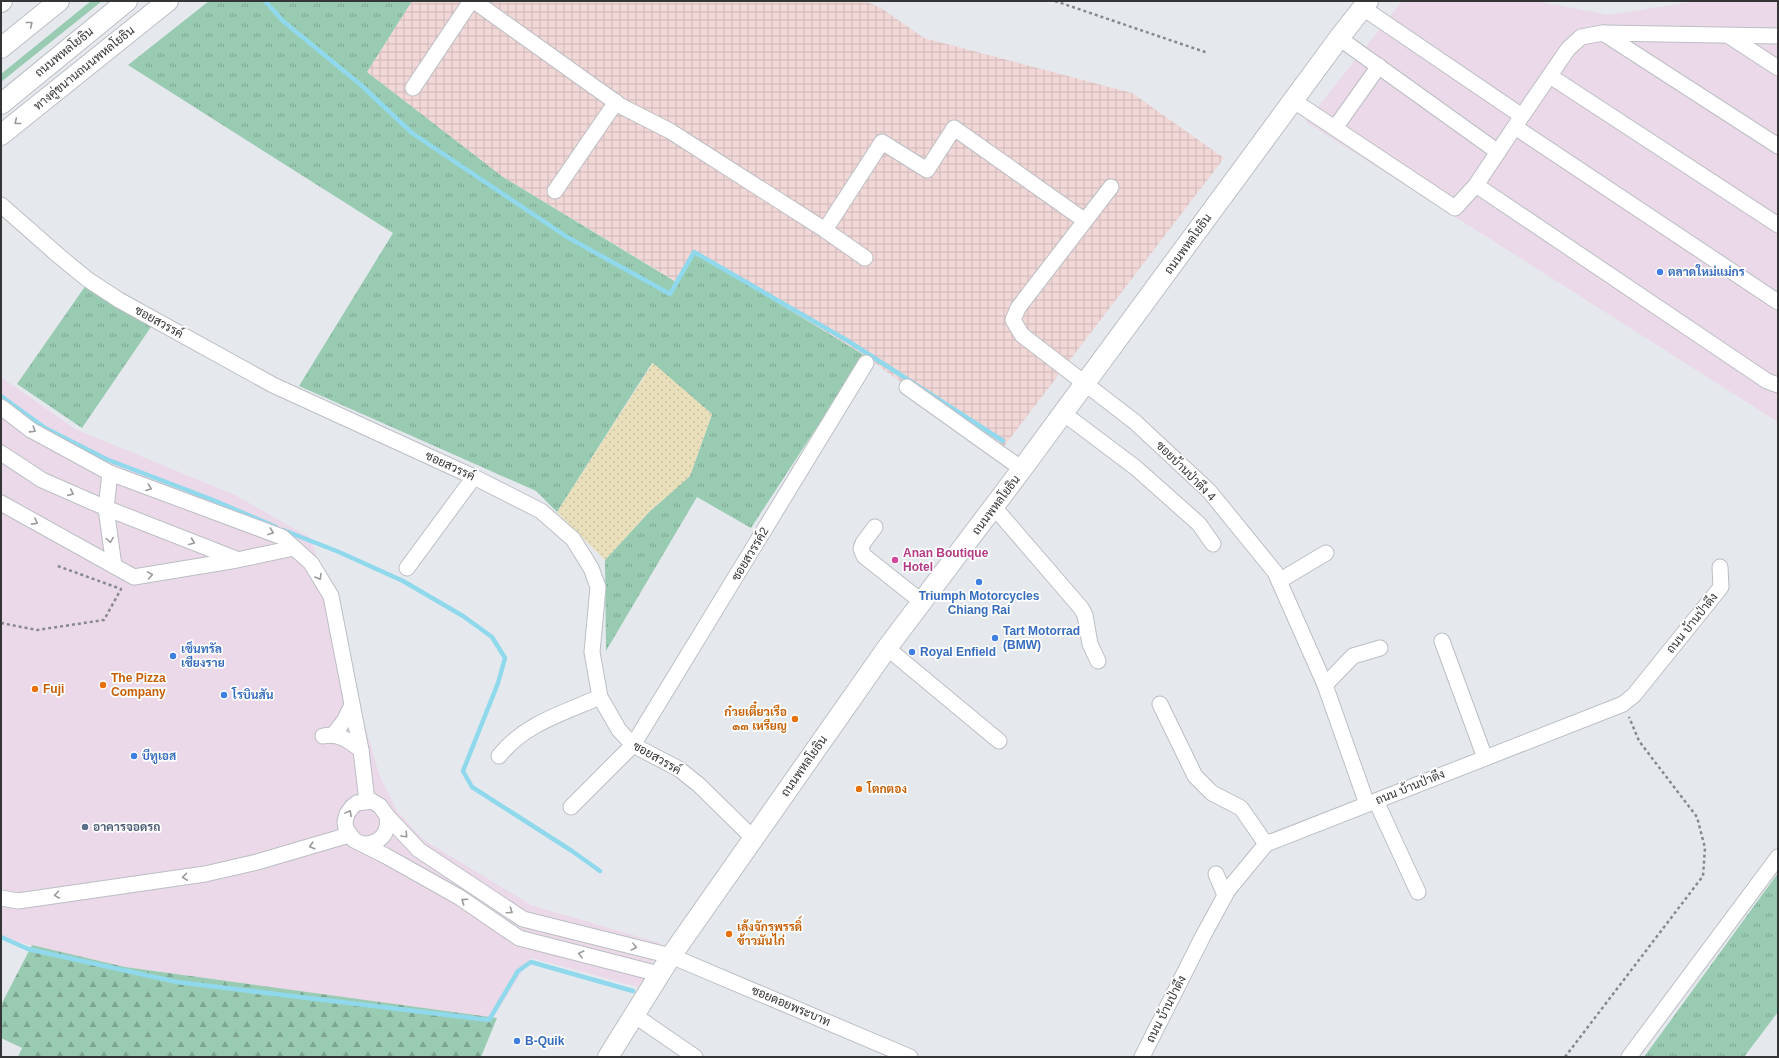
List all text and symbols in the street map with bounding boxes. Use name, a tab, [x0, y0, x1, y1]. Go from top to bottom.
one-way arrow	[25, 22, 33, 29]
street label: ทางคู่ขนานถนนพหลโยธิน	[30, 22, 138, 114]
street label: ถนนพหลโยธิน	[31, 23, 96, 80]
one-way arrow	[15, 117, 22, 124]
street label: ถนนพหลโยธิน	[1161, 210, 1215, 277]
place label: ตลาดใหม่แม่กร	[1668, 264, 1745, 279]
marker: ตลาดใหม่แม่กร	[1655, 267, 1665, 277]
street label: ซอยสวรรค์	[132, 302, 186, 341]
one-way arrow	[29, 425, 36, 433]
street label: ซอยบ้านป่าตึง 4	[1153, 438, 1219, 504]
street label: ซอยสวรรค์	[423, 447, 478, 484]
street label: ถนนพหลโยธิน	[968, 472, 1023, 538]
one-way arrow	[145, 483, 152, 491]
one-way arrow	[68, 488, 75, 496]
one-way arrow	[31, 517, 38, 524]
street label: ซอยสวรรค์2	[728, 524, 772, 583]
one-way arrow	[267, 528, 274, 536]
one-way arrow	[105, 537, 114, 543]
one-way arrow	[188, 537, 195, 545]
place label: Anan Boutique Hotel	[903, 546, 989, 574]
marker: Anan Boutique Hotel	[890, 555, 900, 565]
one-way arrow	[147, 571, 153, 579]
one-way arrow	[314, 573, 322, 580]
marker: Triumph Motorcycles Chiang Rai	[974, 577, 984, 587]
place label: Triumph Motorcycles Chiang Rai	[919, 589, 1040, 617]
street label: ถนน บ้านป่าตึง	[1664, 590, 1720, 656]
place label: Tart Motorrad (BMW)	[1003, 624, 1080, 652]
marker: Tart Motorrad (BMW)	[990, 633, 1000, 643]
place label: เซ็นทรัล เชียงราย	[181, 641, 225, 670]
place label: Royal Enfield	[920, 645, 996, 659]
marker: Royal Enfield	[907, 647, 917, 657]
marker: เซ็นทรัล เชียงราย	[168, 651, 178, 661]
place label: The Pizza Company	[111, 671, 166, 699]
marker: The Pizza Company	[98, 680, 108, 690]
place label: Fuji	[43, 682, 64, 696]
marker: Fuji	[30, 684, 40, 694]
place label: โรบินสัน	[231, 687, 274, 702]
marker: โรบินสัน	[219, 690, 229, 700]
place label: ก๋วยเตี๋ยวเรือ ๑๓ เหรียญ	[724, 701, 787, 733]
marker: ก๋วยเตี๋ยวเรือ ๑๓ เหรียญ	[790, 714, 800, 724]
street label: ถนนพหลโยธิน	[777, 732, 830, 799]
street label: ซอยสวรรค์	[630, 738, 684, 777]
place label: บีทูเอส	[142, 748, 176, 764]
marker: บีทูเอส	[129, 751, 139, 761]
street label: ถนน บ้านป่าตึง	[1373, 767, 1447, 807]
place label: โตกตอง	[866, 781, 907, 796]
marker: โตกตอง	[854, 784, 864, 794]
one-way arrow	[344, 810, 351, 817]
place label: อาคารจอดรถ	[93, 820, 161, 834]
marker: อาคารจอดรถ	[80, 822, 90, 832]
one-way arrow	[400, 830, 408, 838]
one-way arrow	[308, 841, 315, 850]
one-way arrow	[182, 872, 188, 881]
one-way arrow	[54, 890, 60, 899]
one-way arrow	[461, 898, 468, 906]
one-way arrow	[506, 906, 513, 914]
place label: เล้งจักรพรรดิ์ ข้าวมันไก่	[737, 915, 802, 948]
marker: เล้งจักรพรรดิ์ ข้าวมันไก่	[724, 929, 734, 939]
one-way arrow	[631, 942, 637, 950]
one-way arrow	[578, 950, 585, 959]
street label: ถนน บ้านป่าตึง	[1143, 973, 1189, 1045]
street label: ซอยดอยพระบาท	[749, 983, 833, 1029]
place label: B-Quik	[525, 1034, 565, 1048]
marker: B-Quik	[512, 1036, 522, 1046]

